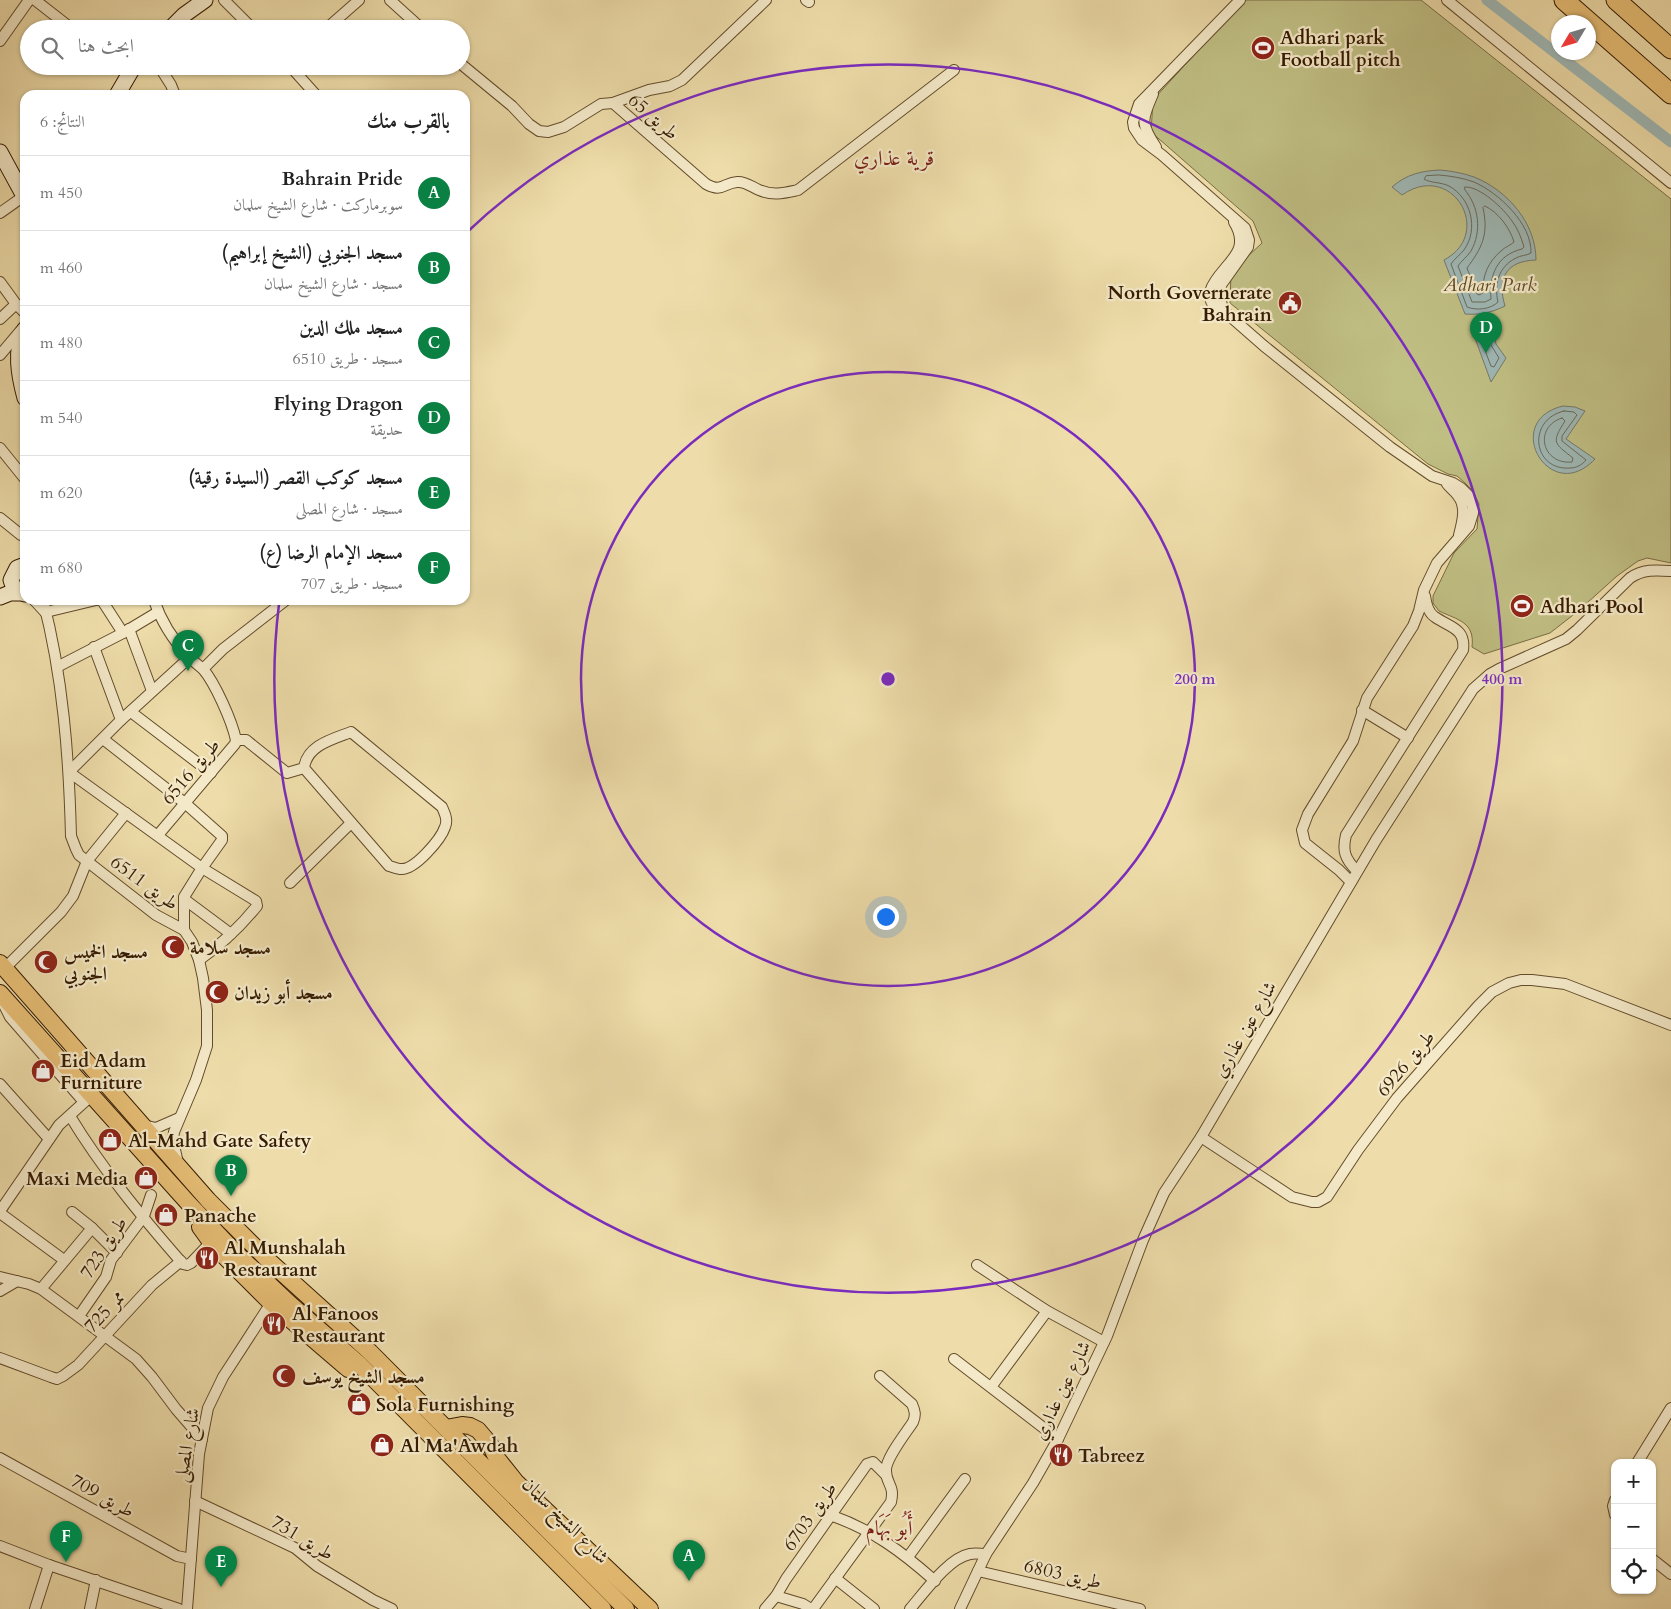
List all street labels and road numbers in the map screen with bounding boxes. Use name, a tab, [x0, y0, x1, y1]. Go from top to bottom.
street label: طريق 65	[622, 87, 684, 146]
street label: طريق 6516	[155, 733, 226, 810]
street label: طريق 6511	[105, 849, 184, 916]
street label: شارع عين عذاري	[1207, 976, 1285, 1084]
street label: طريق 6926	[1370, 1025, 1441, 1102]
street label: طريق 723	[74, 1212, 134, 1284]
street label: ممر 725	[78, 1285, 131, 1339]
street label: شارع عين عذاري	[1027, 1336, 1099, 1445]
street label: شارع المصلى	[168, 1406, 208, 1485]
street label: طريق 709	[66, 1468, 139, 1524]
street label: شارع الشيخ سلمان	[513, 1472, 614, 1573]
street label: طريق 6703	[777, 1477, 843, 1556]
street label: طريق 731	[266, 1509, 339, 1567]
street label: طريق 6803	[1021, 1552, 1104, 1596]

